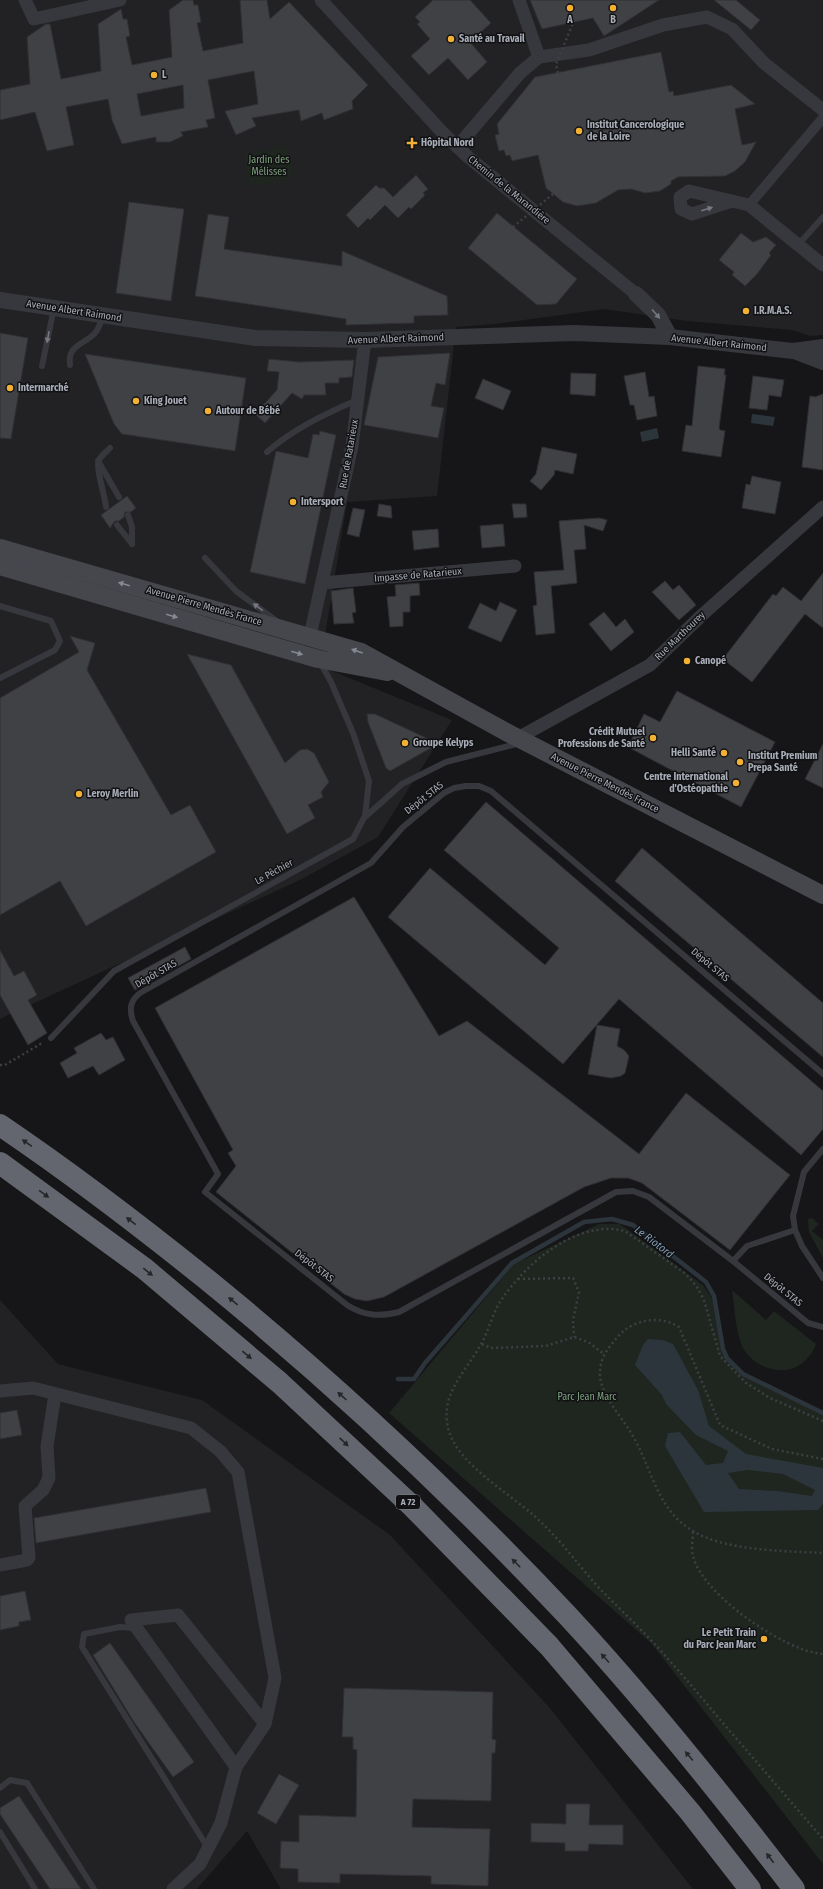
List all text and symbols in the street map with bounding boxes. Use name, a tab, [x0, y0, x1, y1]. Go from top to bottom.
marker: A	[565, 3, 575, 13]
marker: B	[608, 3, 618, 13]
place label: A	[566, 14, 573, 26]
place label: B	[610, 14, 616, 26]
place label: Santé au Travail	[459, 32, 525, 45]
marker: Santé au Travail	[446, 34, 456, 44]
place label: L	[162, 69, 167, 81]
marker: L	[149, 70, 159, 80]
place label: Institut Cancerologique de la Loire	[587, 119, 684, 143]
marker: Institut Cancerologique de la Loire	[574, 126, 584, 136]
marker: Hôpital Nord	[406, 137, 418, 149]
place label: Hôpital Nord	[421, 137, 474, 149]
street label: Chemin de la Marandière	[466, 153, 552, 227]
park label: Jardin des Mélisses	[249, 154, 289, 178]
one-way arrow	[701, 206, 713, 212]
street label: Avenue Albert Raimond	[26, 298, 122, 324]
place label: I.R.M.A.S.	[754, 305, 792, 317]
marker: I.R.M.A.S.	[741, 306, 751, 316]
one-way arrow	[651, 309, 660, 319]
one-way arrow	[44, 331, 50, 344]
street label: Avenue Albert Raimond	[348, 331, 444, 347]
street label: Avenue Albert Raimond	[671, 332, 767, 354]
place label: Intermarché	[18, 381, 69, 394]
marker: Intermarché	[5, 383, 15, 393]
place label: King Jouet	[144, 395, 187, 407]
marker: King Jouet	[131, 396, 141, 406]
place label: Autour de Bébé	[215, 404, 280, 417]
marker: Autour de Bébé	[203, 406, 213, 416]
street label: Rue de Ratarieux	[337, 418, 361, 489]
place label: Intersport	[301, 496, 344, 508]
marker: Intersport	[288, 497, 298, 507]
street label: Impasse de Ratarieux	[374, 565, 463, 585]
one-way arrow	[118, 581, 130, 587]
street label: Avenue Pierre Mendès France	[145, 584, 263, 628]
one-way arrow	[253, 603, 264, 611]
street label: Rue Marthourey	[652, 609, 708, 663]
one-way arrow	[166, 613, 178, 619]
one-way arrow	[350, 648, 362, 654]
one-way arrow	[291, 650, 303, 656]
place label: Canopé	[695, 654, 726, 667]
marker: Canopé	[682, 656, 692, 666]
place label: Crédit Mutuel Professions de Santé	[558, 725, 645, 750]
marker: Crédit Mutuel Professions de Santé	[648, 733, 658, 743]
place label: Groupe Kelyps	[413, 737, 474, 749]
marker: Groupe Kelyps	[400, 738, 410, 748]
place label: Helli Santé	[671, 746, 716, 759]
marker: Helli Santé	[719, 748, 729, 758]
street label: Avenue Pierre Mendès France	[549, 750, 661, 816]
place label: Institut Premium Prepa Santé	[748, 750, 818, 774]
marker: Institut Premium Prepa Santé	[735, 757, 745, 767]
place label: Centre International d'Ostéopathie	[644, 771, 728, 795]
marker: Centre International d'Ostéopathie	[731, 778, 741, 788]
street label: Dépôt STAS	[402, 779, 446, 817]
place label: Leroy Merlin	[87, 788, 139, 800]
marker: Leroy Merlin	[74, 789, 84, 799]
street label: Le Pêchier	[253, 856, 296, 887]
street label: Dépôt STAS	[689, 946, 732, 984]
street label: Dépôt STAS	[133, 957, 179, 991]
one-way arrow	[22, 1139, 32, 1147]
one-way arrow	[38, 1190, 49, 1198]
one-way arrow	[126, 1216, 137, 1225]
water label: Le Riotord	[632, 1223, 676, 1261]
street label: Dépôt STAS	[292, 1247, 336, 1285]
one-way arrow	[143, 1267, 153, 1276]
street label: Dépôt STAS	[761, 1271, 805, 1309]
one-way arrow	[228, 1297, 239, 1306]
one-way arrow	[242, 1351, 253, 1360]
one-way arrow	[337, 1391, 347, 1400]
park label: Parc Jean Marc	[557, 1391, 617, 1403]
one-way arrow	[339, 1438, 349, 1447]
road number: A 72	[396, 1495, 420, 1509]
one-way arrow	[511, 1558, 521, 1568]
place label: Le Petit Train du Parc Jean Marc	[683, 1627, 757, 1651]
marker: Le Petit Train du Parc Jean Marc	[759, 1634, 769, 1644]
one-way arrow	[600, 1653, 609, 1663]
one-way arrow	[685, 1751, 694, 1762]
one-way arrow	[767, 1853, 775, 1863]

